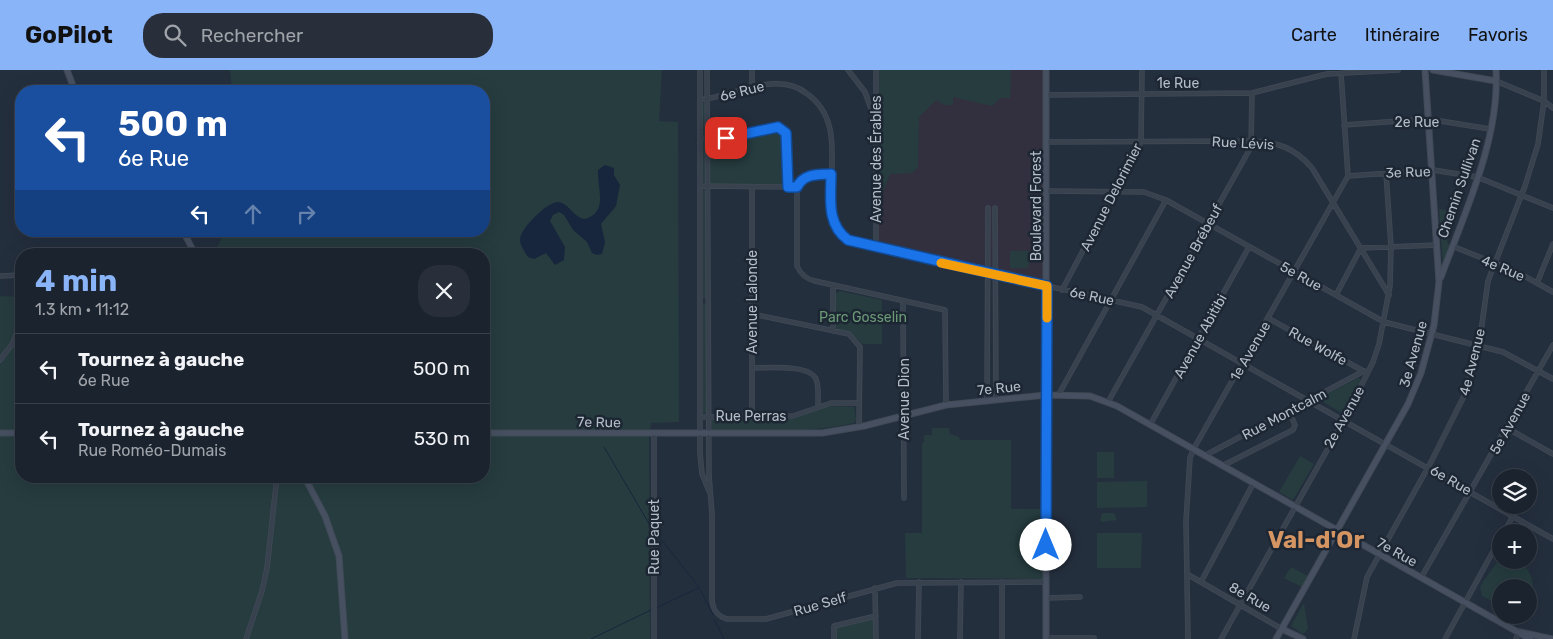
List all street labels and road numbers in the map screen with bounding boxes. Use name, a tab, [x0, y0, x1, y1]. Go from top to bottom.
street label: 1e Rue	[1157, 75, 1200, 92]
street label: 6e Rue	[718, 78, 766, 105]
street label: Avenue des Érables	[867, 95, 885, 223]
street label: 2e Rue	[1395, 114, 1440, 131]
street label: Rue Lévis	[1211, 133, 1275, 154]
street label: Chemin Sullivan	[1434, 136, 1485, 240]
street label: Avenue Delorimier	[1077, 140, 1146, 254]
street label: Boulevard Forest	[1028, 150, 1045, 261]
street label: 3e Rue	[1385, 163, 1431, 182]
street label: Avenue Brébeuf	[1161, 201, 1227, 301]
street label: Avenue Lalonde	[744, 250, 761, 354]
street label: 4e Rue	[1479, 252, 1527, 285]
street label: 5e Rue	[1277, 258, 1325, 295]
street label: 6e Rue	[1068, 283, 1116, 310]
street label: Avenue Abitibi	[1170, 291, 1231, 381]
street label: 1e Avenue	[1227, 318, 1274, 384]
street label: 3e Avenue	[1396, 319, 1431, 389]
street label: Rue Wolfe	[1286, 323, 1350, 369]
street label: 4e Avenue	[1456, 327, 1489, 397]
street label: Avenue Dion	[896, 358, 913, 440]
street label: 7e Rue	[976, 378, 1022, 399]
street label: 2e Avenue	[1320, 383, 1368, 451]
street label: Rue Montcalm	[1239, 385, 1329, 444]
street label: 5e Avenue	[1486, 389, 1534, 457]
street label: Rue Perras	[716, 408, 787, 425]
street label: 7e Rue	[577, 414, 621, 431]
street label: 6e Rue	[1427, 462, 1475, 499]
street label: Rue Paquet	[646, 499, 663, 575]
street label: 7e Rue	[1373, 534, 1420, 571]
street label: 8e Rue	[1226, 579, 1274, 616]
street label: Rue Self	[792, 589, 849, 620]

